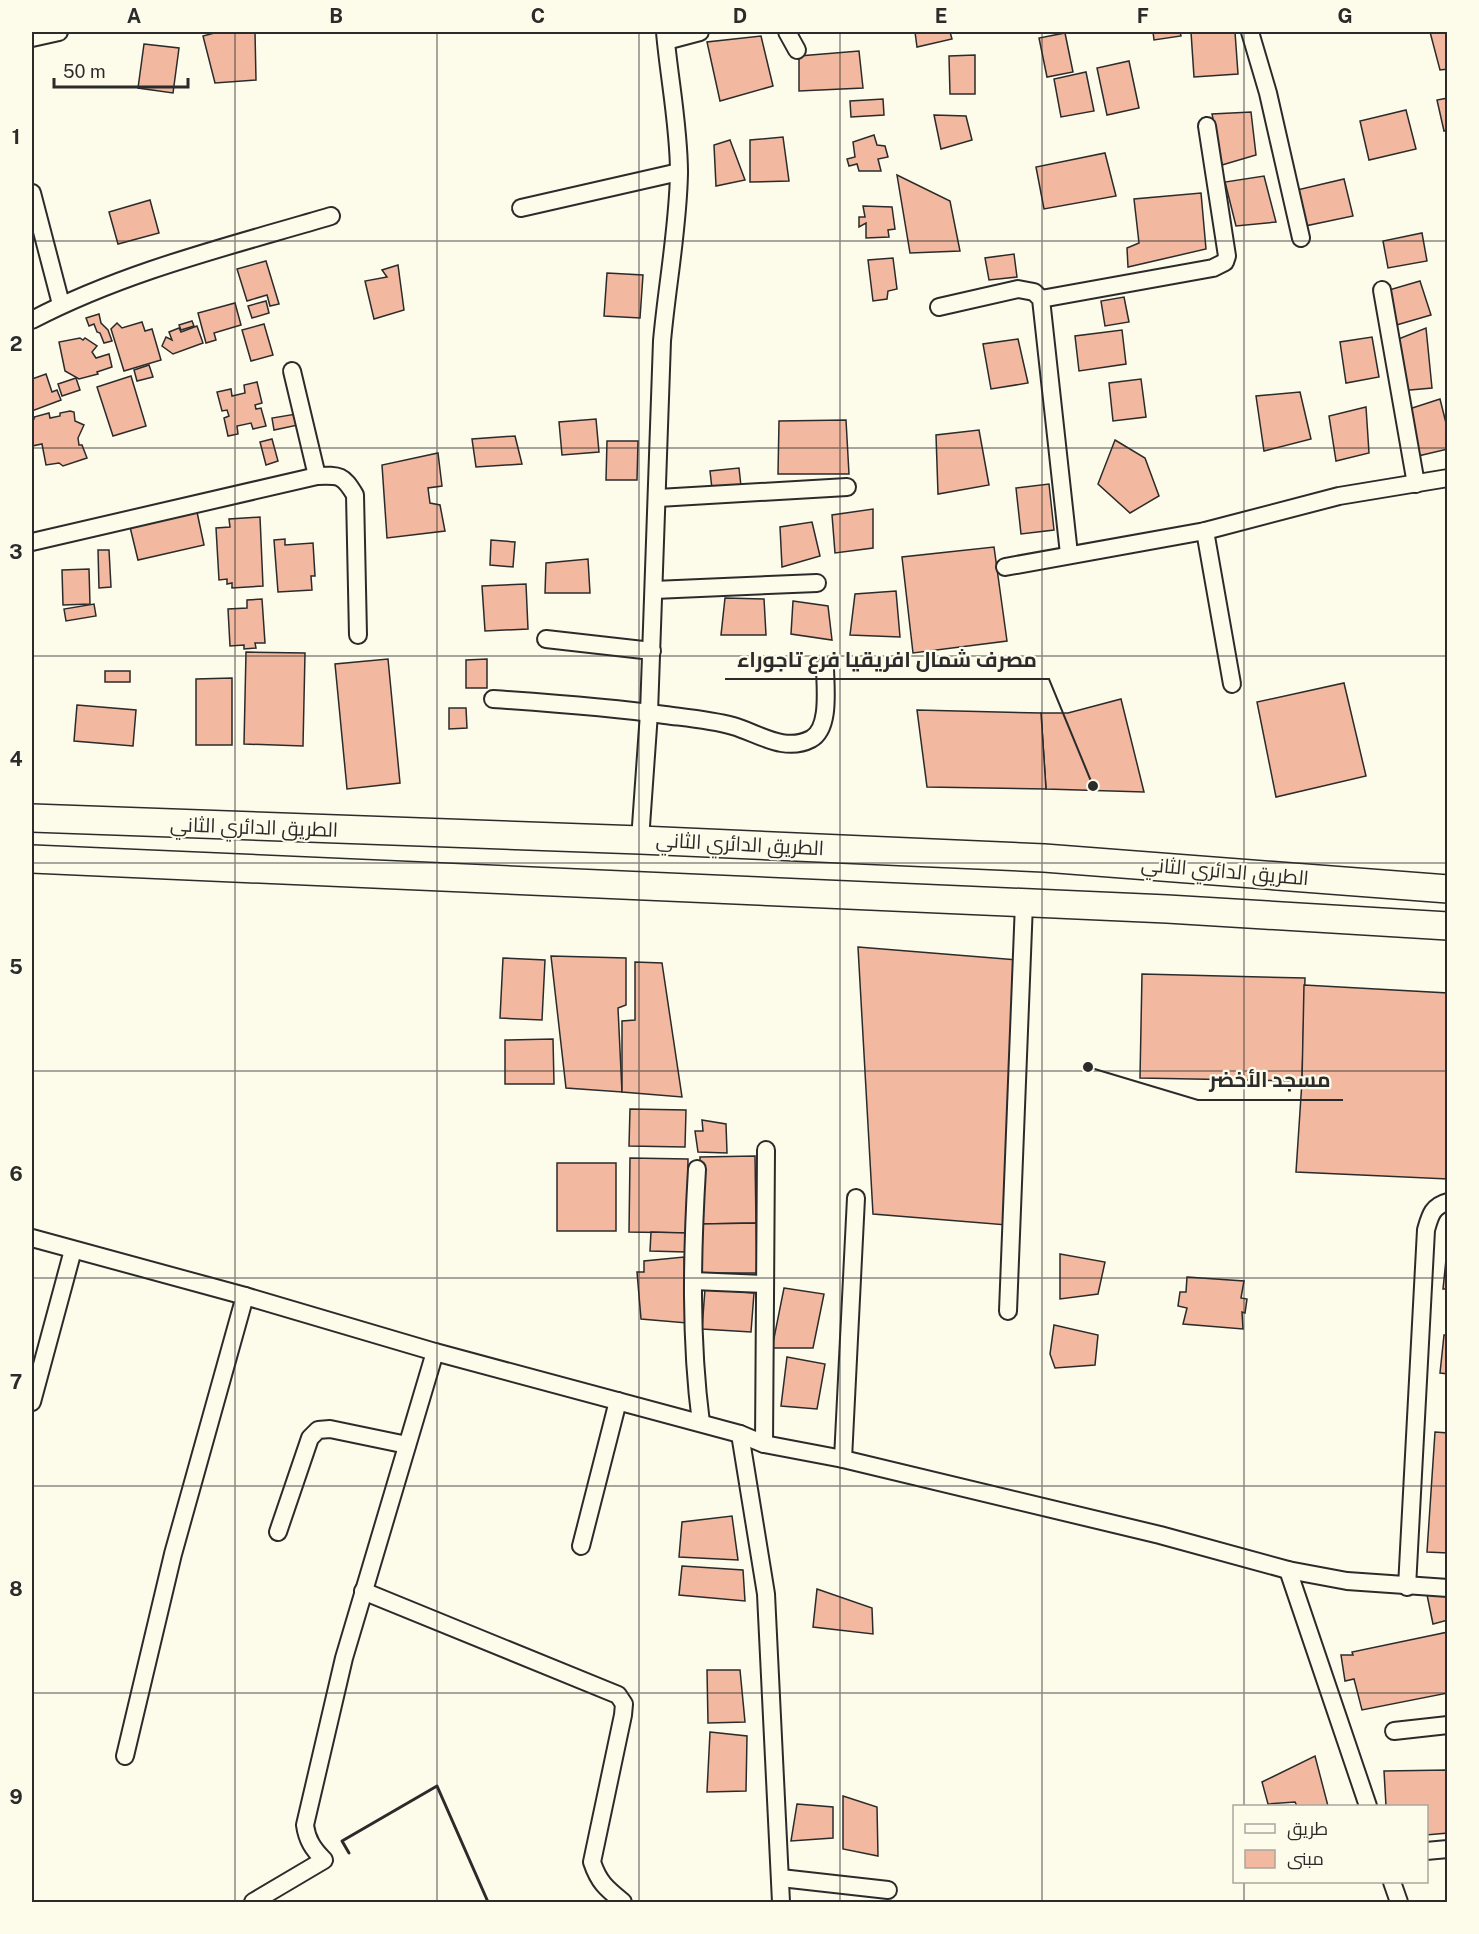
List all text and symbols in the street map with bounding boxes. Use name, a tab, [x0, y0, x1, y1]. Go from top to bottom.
text: A	[127, 4, 141, 28]
text: B	[329, 4, 343, 28]
text: C	[531, 4, 545, 28]
text: D	[733, 4, 747, 28]
text: E	[935, 4, 947, 28]
text: F	[1137, 4, 1149, 28]
text: G	[1337, 4, 1353, 28]
scale bar	[54, 51, 188, 89]
text: 50 m	[63, 61, 106, 82]
text: 1	[12, 125, 20, 149]
text: 2	[10, 332, 22, 356]
text: 3	[9, 540, 23, 564]
callout: مصرف شمال افريقيا فرع تاجوراء	[725, 640, 1049, 679]
text: مصرف شمال افريقيا فرع تاجوراء	[737, 647, 1037, 674]
text: 4	[9, 747, 23, 771]
street label: الطريق الدائري الثاني	[169, 812, 339, 846]
street label: الطريق الدائري الثاني	[655, 828, 825, 864]
street label: الطريق الدائري الثاني	[1140, 852, 1310, 894]
text: 5	[9, 955, 23, 979]
callout: مسجد الأخضر	[1198, 1061, 1343, 1100]
text: مسجد الأخضر	[1208, 1067, 1331, 1092]
text: 6	[9, 1162, 23, 1186]
text: 7	[10, 1370, 22, 1394]
text: 8	[9, 1577, 23, 1601]
text: 9	[9, 1785, 23, 1809]
legend	[1233, 1805, 1428, 1883]
text: طريق	[1287, 1818, 1328, 1841]
text: مبنى	[1287, 1848, 1324, 1870]

